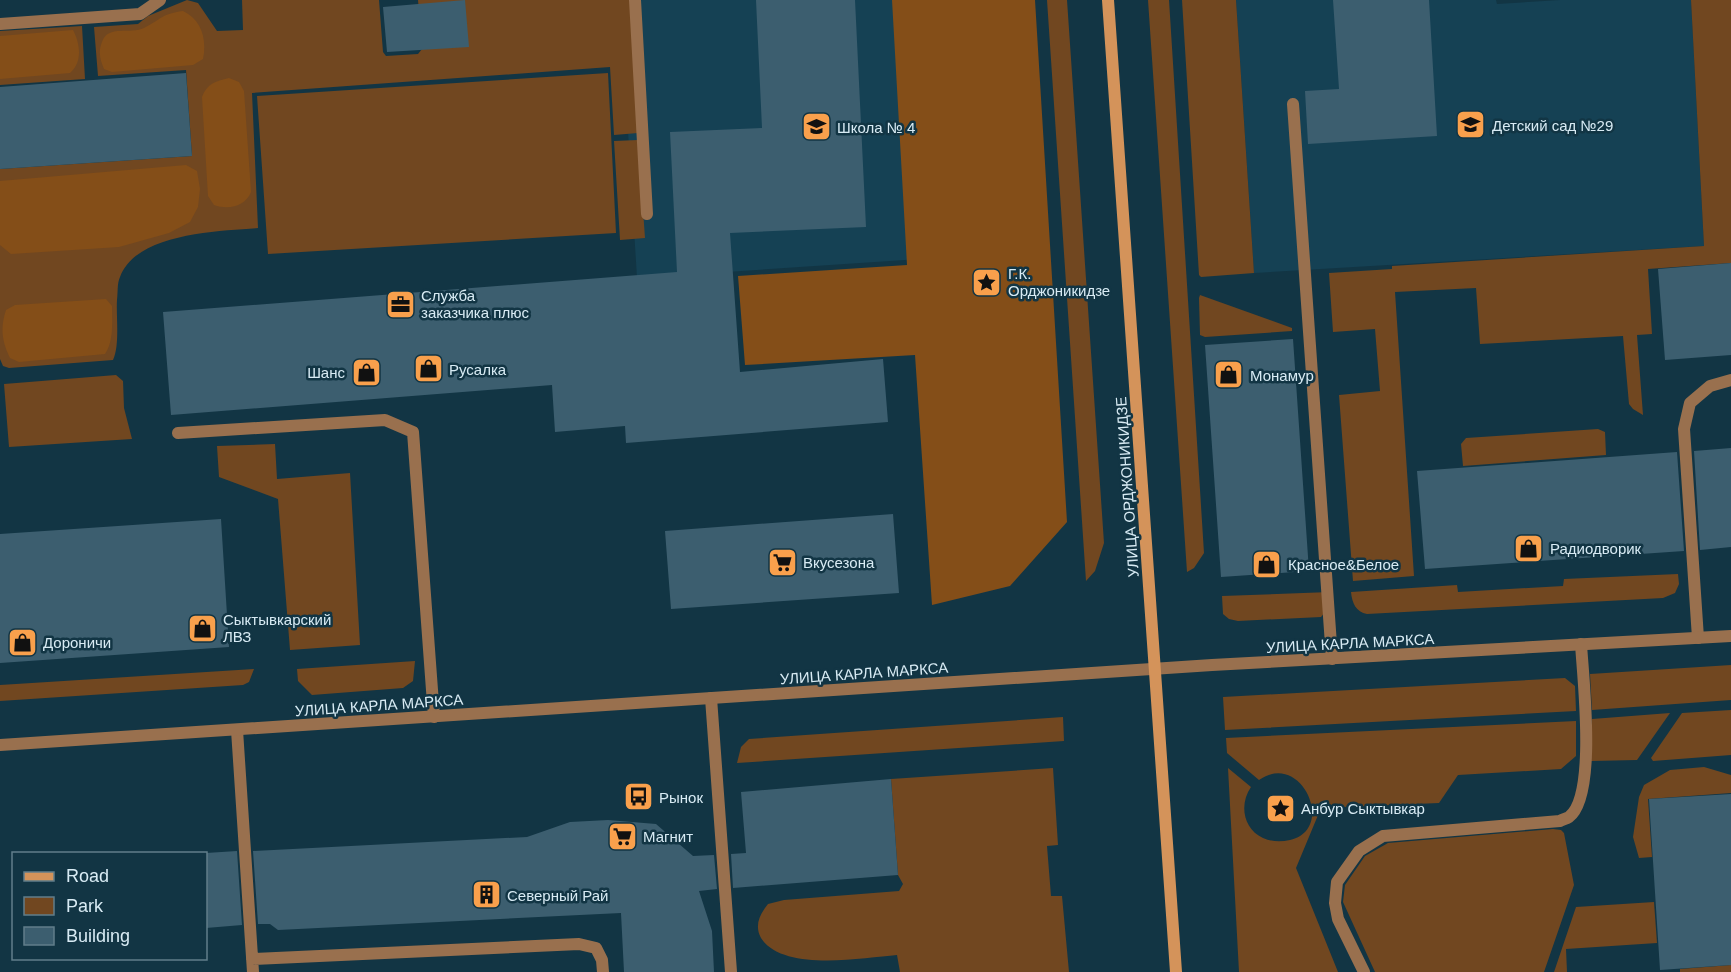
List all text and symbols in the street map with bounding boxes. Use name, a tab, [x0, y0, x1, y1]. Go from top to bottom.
school or university icon: Детский сад №29	[1455, 109, 1487, 141]
school or university icon: Школа № 4	[800, 111, 832, 143]
place label: Детский сад №29	[1492, 117, 1613, 134]
place label: Школа № 4	[837, 119, 915, 136]
place label: Г.К. Орджоникидзе	[1008, 265, 1110, 299]
place icon: Г.К. Орджоникидзе	[971, 266, 1003, 298]
place label: Служба заказчика плюс	[421, 287, 529, 321]
office icon: Служба заказчика плюс	[384, 288, 416, 320]
shop icon: Русалка	[412, 353, 444, 385]
shop icon: Шанс	[350, 356, 382, 388]
shop icon: Монамур	[1213, 359, 1245, 391]
place label: Русалка	[449, 361, 507, 378]
place label: Шанс	[307, 364, 345, 381]
place label: Монамур	[1250, 367, 1314, 384]
street label: УЛИЦА ОРДЖОНИКИДЗЕ	[1112, 396, 1142, 578]
shop icon: Радиодворик	[1513, 532, 1545, 564]
place label: Радиодворик	[1550, 540, 1642, 557]
supermarket icon: Вкусезона	[766, 546, 798, 578]
shop icon: Красное&Белое	[1251, 548, 1283, 580]
place label: Вкусезона	[803, 554, 875, 571]
place label: Красное&Белое	[1288, 556, 1399, 573]
place label: Сыктывкарский ЛВЗ	[223, 611, 331, 645]
shop icon: Сыктывкарский ЛВЗ	[186, 612, 218, 644]
shop icon: Дороничи	[6, 626, 38, 658]
street label: УЛИЦА КАРЛА МАРКСА	[1265, 630, 1435, 656]
place label: Дороничи	[43, 634, 111, 651]
street label: УЛИЦА КАРЛА МАРКСА	[779, 659, 949, 687]
street label: УЛИЦА КАРЛА МАРКСА	[294, 691, 464, 719]
bus stop icon: Рынок	[622, 781, 654, 813]
place label: Рынок	[659, 789, 703, 806]
place icon: Анбур Сыктывкар	[1264, 792, 1296, 824]
place label: Анбур Сыктывкар	[1301, 800, 1425, 817]
supermarket icon: Магнит	[606, 820, 638, 852]
place label: Магнит	[643, 828, 693, 845]
legend	[12, 852, 207, 960]
text: Road	[66, 866, 109, 886]
building icon: Северный Рай	[470, 879, 502, 911]
place label: Северный Рай	[507, 887, 609, 904]
text: Park	[66, 896, 104, 916]
text: Building	[66, 926, 130, 946]

